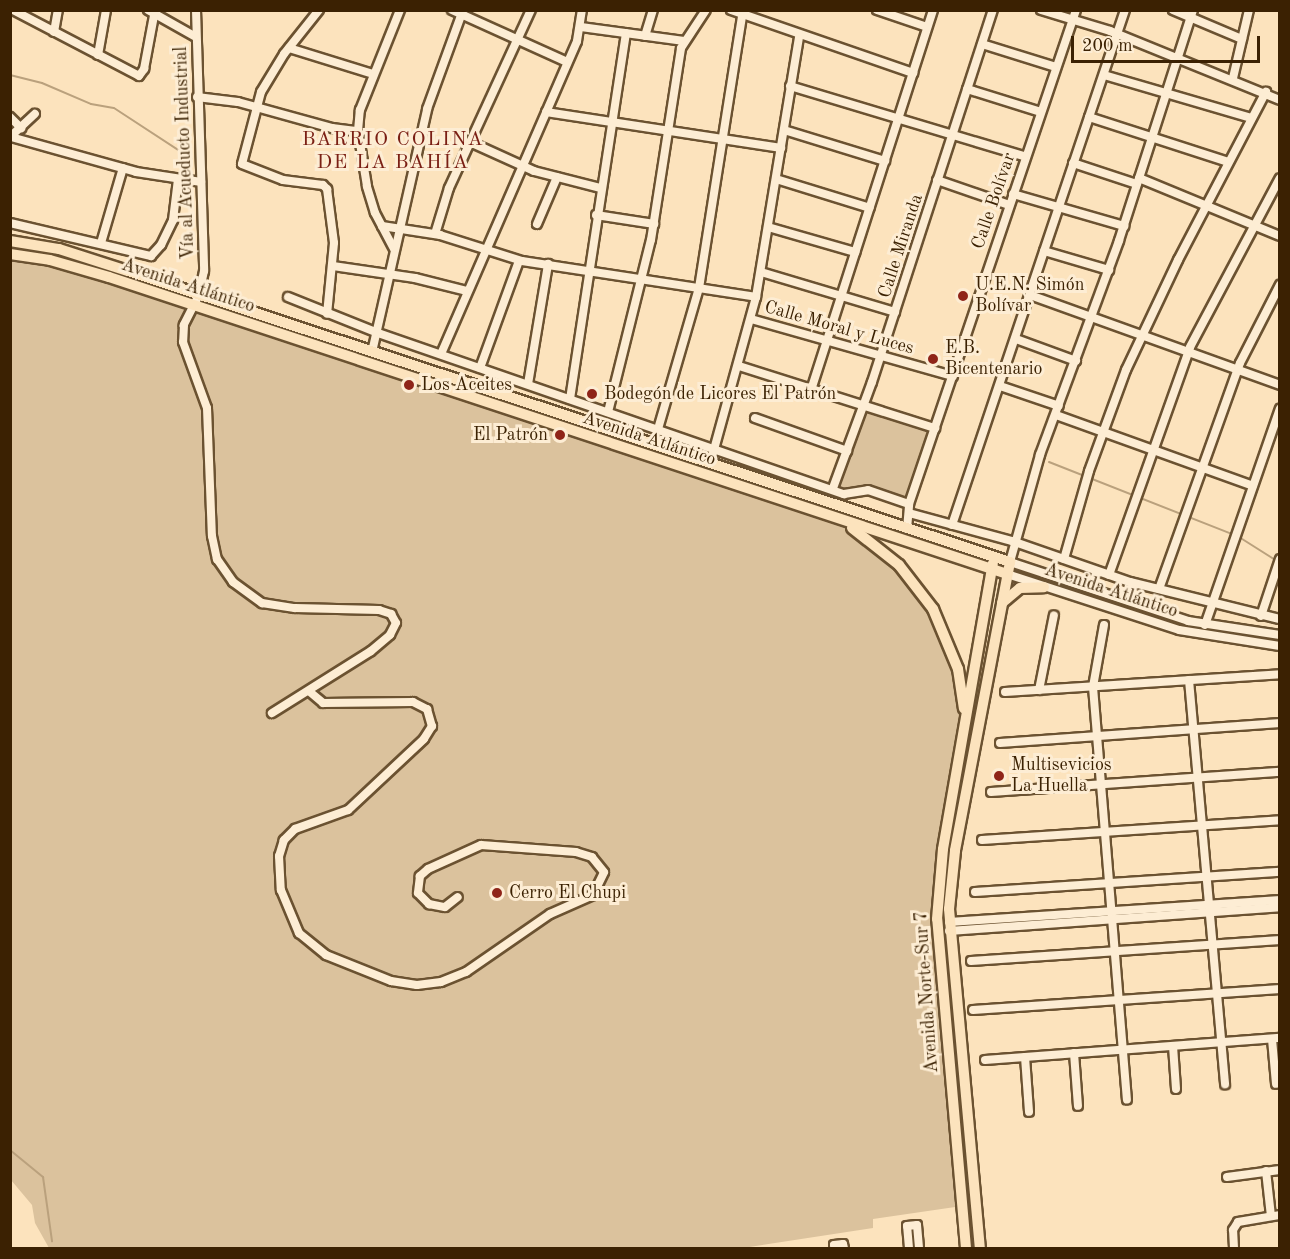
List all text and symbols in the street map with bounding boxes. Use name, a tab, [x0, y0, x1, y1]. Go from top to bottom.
scale bar	[1074, 24, 1263, 62]
text: 200 m	[1082, 37, 1133, 55]
street label: Vía al Acueducto Industrial	[170, 46, 200, 260]
district label: BARRIO COLINA DE LA BAHÍA	[302, 129, 484, 176]
street label: Calle Bolívar	[967, 150, 1021, 252]
street label: Calle Miranda	[874, 191, 928, 301]
street label: Avenida Atlántico	[119, 254, 257, 318]
place label: U.E.N. Simón Bolívar	[975, 275, 1084, 318]
marker: U.E.N. Simón Bolívar	[956, 289, 970, 303]
street label: Calle Moral y Luces	[762, 296, 916, 360]
place label: E.B. Bicentenario	[945, 338, 1042, 380]
marker: E.B. Bicentenario	[926, 352, 940, 366]
place label: Los Aceites	[421, 374, 512, 396]
marker: Los Aceites	[402, 378, 416, 392]
place label: Bodegón de Licores El Patrón	[604, 383, 836, 405]
marker: Bodegón de Licores El Patrón	[585, 387, 599, 401]
street label: Avenida Atlántico	[580, 407, 718, 471]
place label: El Patrón	[473, 424, 548, 446]
marker: El Patrón	[553, 428, 567, 442]
street label: Avenida Atlántico	[1042, 559, 1180, 623]
place label: Multisevicios La Huella	[1011, 755, 1112, 798]
marker: Multisevicios La Huella	[992, 769, 1006, 783]
place label: Cerro El Chupi	[509, 882, 626, 904]
marker: Cerro El Chupi	[490, 886, 504, 900]
street label: Avenida Norte-Sur 7	[911, 910, 943, 1074]

